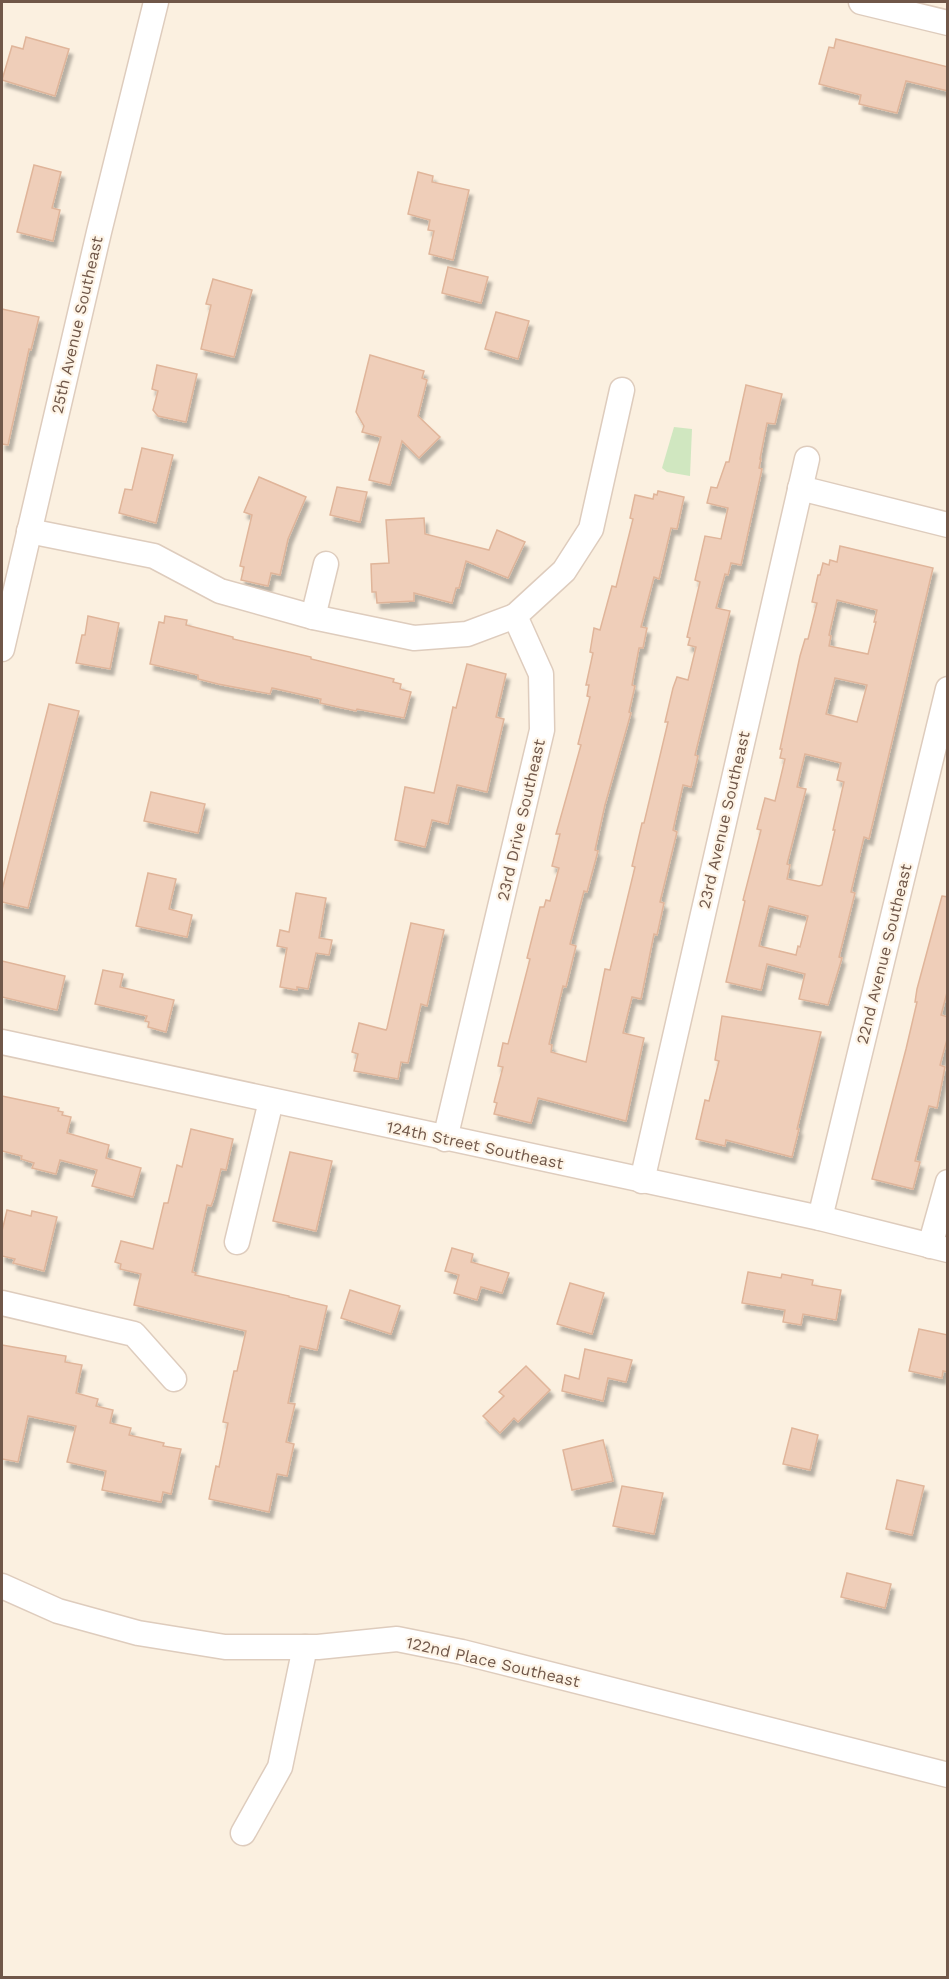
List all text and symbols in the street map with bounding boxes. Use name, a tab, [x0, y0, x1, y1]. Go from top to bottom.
street label: 25th Avenue Southeast	[47, 234, 107, 416]
street label: 23rd Avenue Southeast	[694, 729, 754, 911]
street label: 23rd Drive Southeast	[493, 737, 549, 903]
street label: 22nd Avenue Southeast	[852, 862, 916, 1046]
street label: 124th Street Southeast	[385, 1117, 565, 1173]
street label: 122nd Place Southeast	[404, 1633, 582, 1691]

